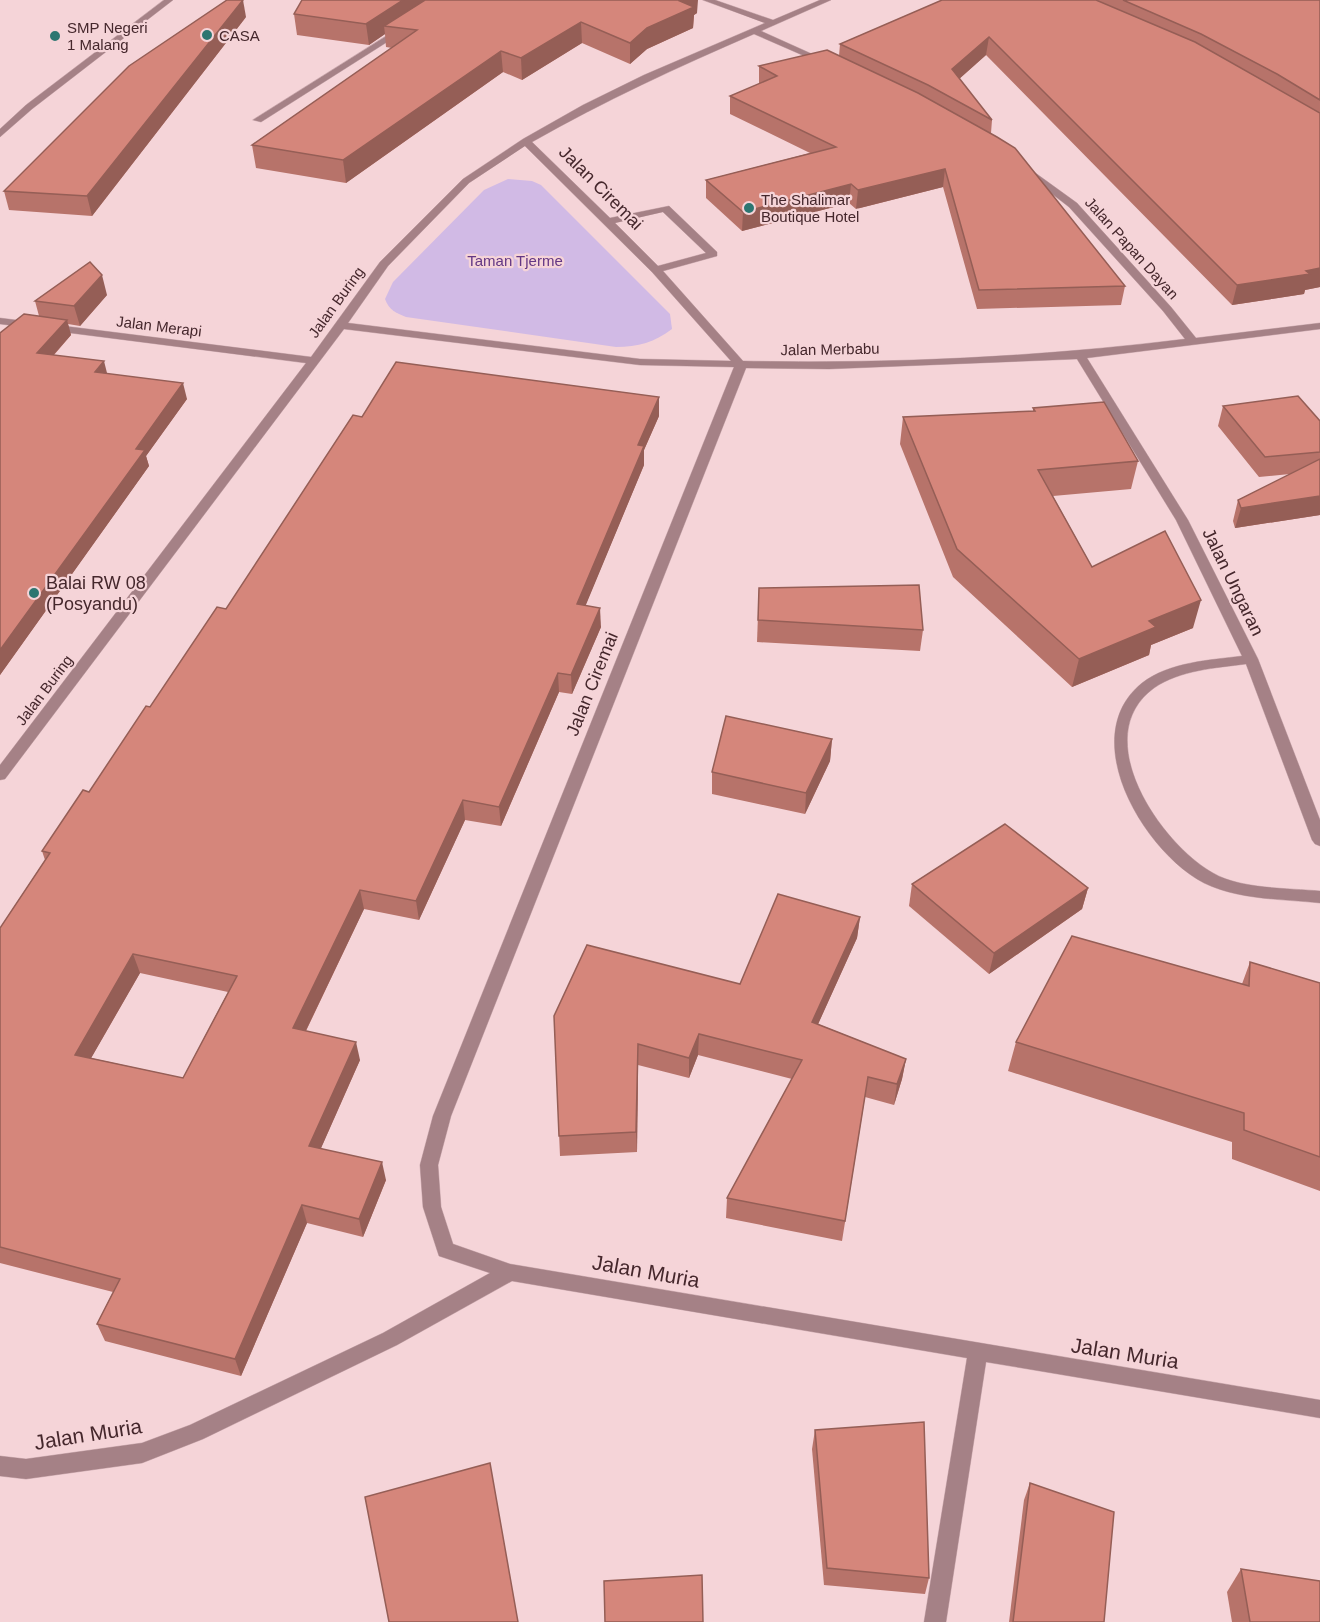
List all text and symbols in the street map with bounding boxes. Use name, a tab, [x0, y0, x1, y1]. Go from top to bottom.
place label: SMP Negeri 1 Malang	[67, 19, 148, 53]
place label: CASA	[219, 27, 260, 44]
marker: CASA	[200, 28, 214, 42]
marker: SMP Negeri 1 Malang	[48, 29, 62, 43]
street label: Jalan Ciremai	[555, 142, 647, 234]
place label: The Shalimar Boutique Hotel	[761, 191, 859, 225]
street label: Jalan Papan Dayan	[1082, 194, 1182, 302]
marker: The Shalimar Boutique Hotel	[742, 201, 756, 215]
park label: Taman Tjerme	[467, 252, 563, 269]
street label: Jalan Buring	[305, 263, 367, 341]
street label: Jalan Merapi	[115, 312, 203, 340]
street label: Jalan Merbabu	[780, 340, 880, 358]
street label: Jalan Ungaran	[1198, 525, 1268, 639]
place label: Balai RW 08 (Posyandu)	[46, 573, 146, 614]
marker: Balai RW 08 (Posyandu)	[27, 586, 41, 600]
street label: Jalan Ciremai	[562, 629, 622, 739]
street label: Jalan Buring	[12, 652, 76, 728]
street label: Jalan Muria	[591, 1250, 702, 1292]
street label: Jalan Muria	[1070, 1333, 1181, 1373]
street label: Jalan Muria	[33, 1414, 144, 1454]

